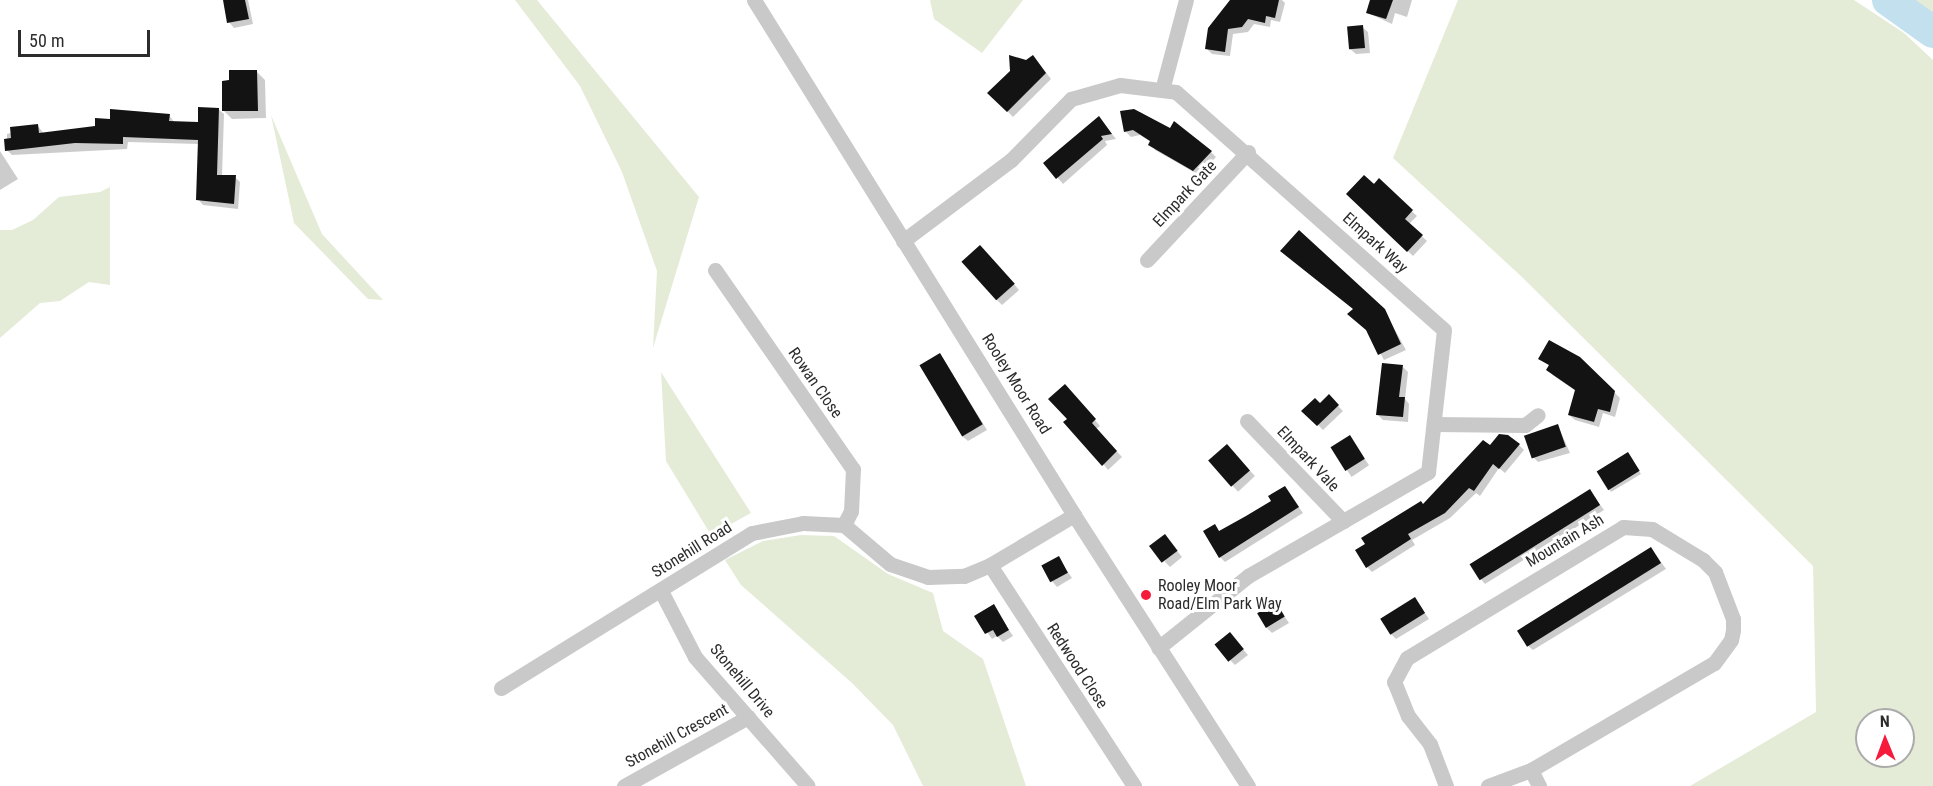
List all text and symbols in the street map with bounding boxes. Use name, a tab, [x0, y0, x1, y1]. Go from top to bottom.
scale bar	[21, 18, 153, 56]
text: 50 m	[29, 30, 64, 51]
street label: Elmpark Gate	[1149, 157, 1221, 231]
street label: Elmpark Way	[1338, 209, 1412, 277]
street label: Rooley Moor Road	[977, 330, 1055, 438]
street label: Rowan Close	[784, 344, 846, 422]
street label: Elmpark Vale	[1273, 422, 1343, 496]
street label: Mountain Ash	[1523, 510, 1607, 572]
street label: Stonehill Road	[648, 518, 736, 582]
place label: Rooley Moor Road/Elm Park Way	[1158, 576, 1282, 614]
marker: Rooley Moor Road/Elm Park Way	[1139, 588, 1153, 602]
street label: Redwood Close	[1042, 620, 1112, 712]
street label: Stonehill Drive	[706, 640, 778, 722]
street label: Stonehill Crescent	[622, 700, 732, 772]
north arrow	[1855, 708, 1915, 768]
text: N	[1880, 712, 1890, 731]

